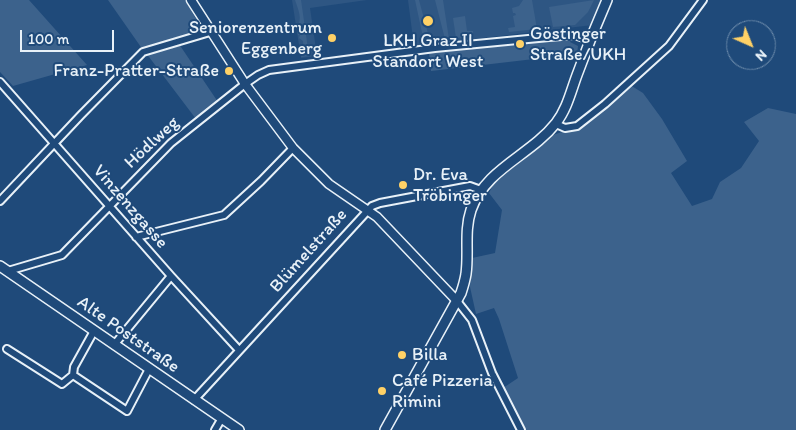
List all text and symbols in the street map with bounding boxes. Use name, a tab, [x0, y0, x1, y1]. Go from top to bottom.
marker: LKH Graz II Standort West	[421, 14, 435, 28]
place label: Seniorenzentrum Eggenberg	[189, 17, 322, 59]
scale bar	[22, 20, 116, 52]
north arrow	[726, 20, 776, 70]
place label: Göstinger Straße/UKH	[530, 23, 626, 66]
text: 100 m	[28, 30, 69, 48]
place label: LKH Graz II Standort West	[373, 30, 483, 72]
marker: Seniorenzentrum Eggenberg	[326, 32, 338, 44]
marker: Göstinger Straße/UKH	[514, 38, 526, 50]
text: N	[752, 46, 770, 65]
place label: Franz-Pratter-Straße	[53, 60, 219, 82]
marker: Franz-Pratter-Straße	[223, 65, 235, 77]
street label: Hödlweg	[120, 112, 184, 174]
street label: Vinzenzgasse	[88, 161, 172, 253]
place label: Dr. Eva Tröbinger	[413, 164, 487, 206]
marker: Dr. Eva Tröbinger	[397, 179, 409, 191]
street label: Blümelstraße	[266, 205, 352, 297]
street label: Alte Poststraße	[73, 292, 183, 378]
place label: Billa	[412, 344, 447, 366]
marker: Billa	[396, 349, 408, 361]
place label: Café Pizzeria Rimini	[392, 370, 493, 412]
marker: Café Pizzeria Rimini	[376, 385, 388, 397]

